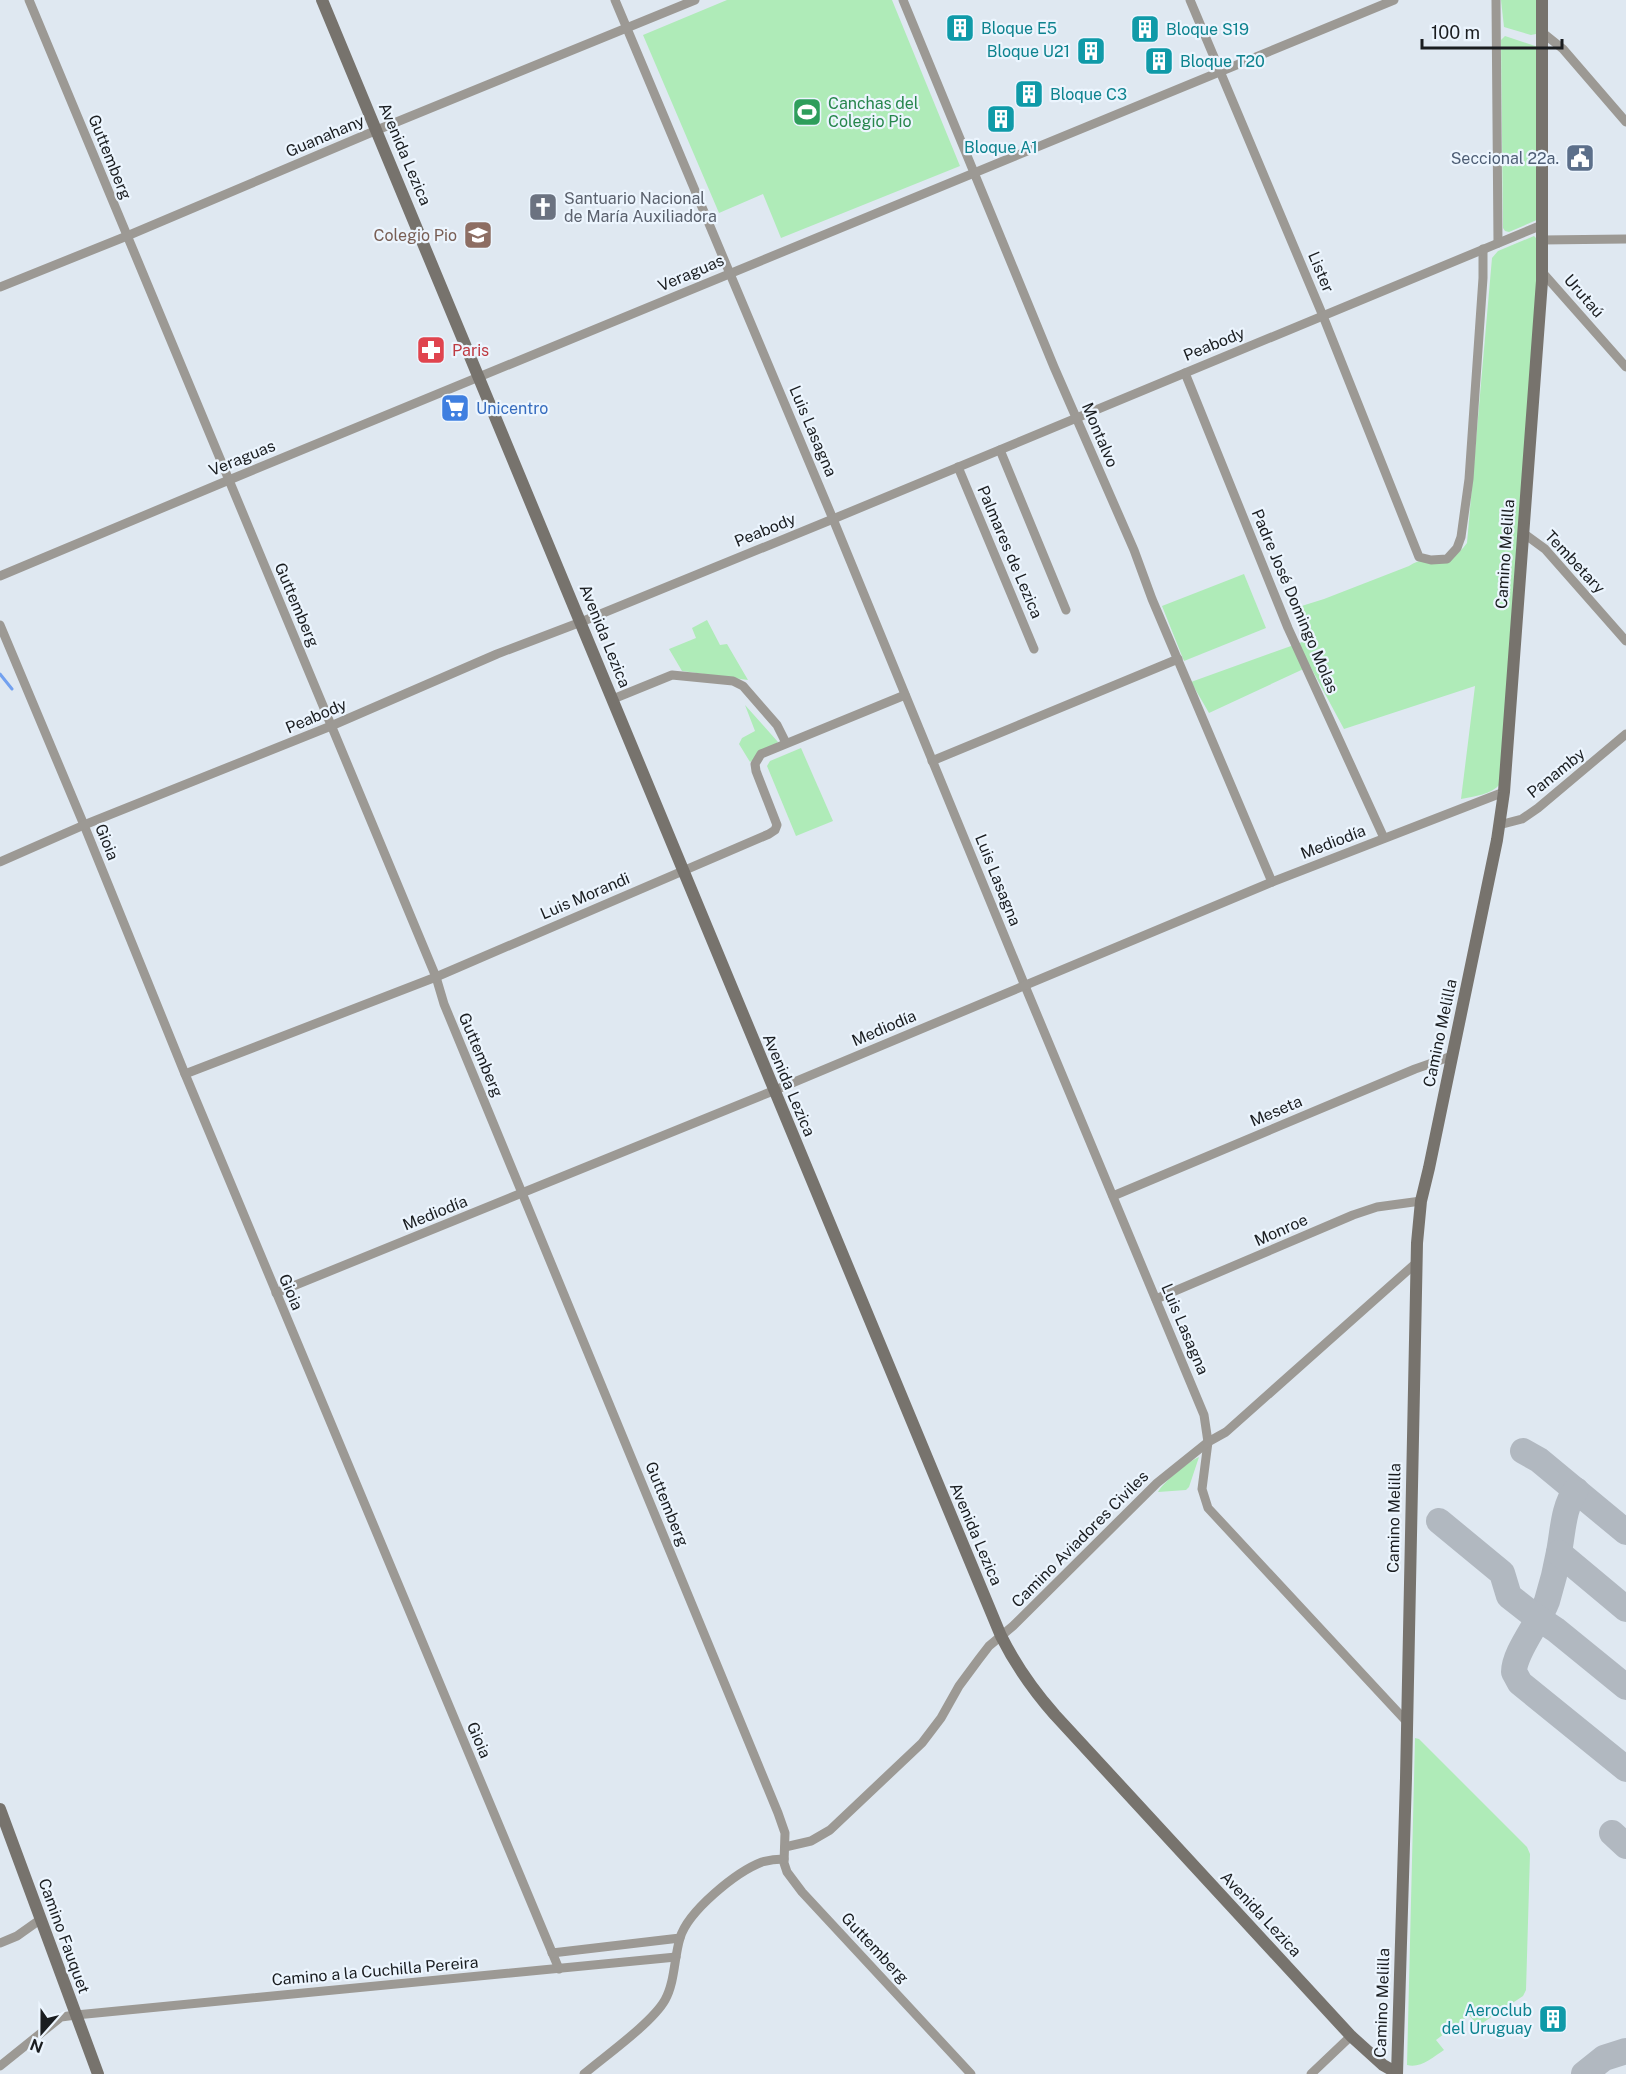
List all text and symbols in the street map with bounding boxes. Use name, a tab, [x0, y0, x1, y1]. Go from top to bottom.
building icon: Bloque E5	[944, 12, 976, 44]
scale bar	[1422, 12, 1562, 50]
building icon: Bloque S19	[1129, 13, 1161, 45]
place label: Bloque E5	[981, 19, 1057, 38]
place label: Bloque S19	[1166, 20, 1249, 39]
text: 100 m	[1431, 22, 1480, 43]
building icon: Bloque U21	[1075, 35, 1107, 67]
place label: Bloque U21	[987, 42, 1070, 61]
building icon: Bloque T20	[1143, 45, 1175, 77]
place label: Bloque T20	[1180, 52, 1265, 71]
building icon: Bloque C3	[1013, 78, 1045, 110]
place label: Bloque C3	[1050, 85, 1127, 104]
place label: Canchas del Colegio Pio	[828, 94, 919, 131]
sports icon: Canchas del Colegio Pio	[791, 96, 823, 128]
street label: Avenida Lezica	[375, 100, 435, 208]
building icon: Bloque A1	[985, 103, 1017, 135]
street label: Guanahany	[283, 111, 368, 161]
street label: Guttemberg	[84, 112, 136, 202]
place label: Bloque A1	[964, 138, 1038, 157]
public building icon: Seccional 22a.	[1564, 142, 1596, 174]
place label: Seccional 22a.	[1451, 149, 1559, 168]
place label: Santuario Nacional de María Auxiliadora	[564, 189, 717, 226]
church icon: Santuario Nacional de María Auxiliadora	[527, 191, 559, 223]
school or university icon: Colegio Pio	[462, 219, 494, 251]
place label: Colegio Pio	[374, 226, 457, 245]
street label: Lister	[1304, 249, 1338, 295]
street label: Veraguas	[655, 251, 727, 295]
street label: Urutaú	[1560, 270, 1608, 322]
street label: Peabody	[1181, 323, 1248, 365]
pharmacy icon: Paris	[415, 334, 447, 366]
place label: Paris	[452, 341, 489, 360]
street label: Luis Lasagna	[785, 383, 841, 479]
supermarket icon: Unicentro	[439, 392, 471, 424]
place label: Unicentro	[476, 399, 548, 418]
street label: Montalvo	[1078, 400, 1122, 470]
street label: Veraguas	[206, 436, 278, 480]
street label: Palmares de Lezica	[973, 483, 1047, 621]
street label: Camino Melilla	[1492, 499, 1518, 609]
street label: Padre José Domingo Molas	[1248, 506, 1342, 696]
street label: Peabody	[732, 509, 799, 551]
street label: Tembetary	[1541, 526, 1609, 598]
street label: Guttemberg	[271, 560, 323, 650]
street label: Avenida Lezica	[576, 582, 634, 690]
street label: Peabody	[283, 694, 350, 737]
street label: Panamby	[1523, 744, 1589, 802]
street label: Gioia	[91, 821, 123, 863]
street label: Mediodía	[1298, 821, 1368, 863]
street label: Luis Lasagna	[971, 831, 1025, 929]
street label: Luis Morandi	[537, 869, 633, 923]
street label: Camino Melilla	[1419, 977, 1461, 1089]
street label: Mediodía	[849, 1006, 919, 1050]
street label: Guttemberg	[455, 1010, 507, 1100]
street label: Avenida Lezica	[759, 1031, 819, 1139]
street label: Meseta	[1247, 1092, 1305, 1130]
street label: Mediodía	[400, 1191, 470, 1235]
street label: Monroe	[1251, 1210, 1311, 1250]
street label: Gioia	[275, 1271, 307, 1313]
street label: Luis Lasagna	[1157, 1281, 1213, 1377]
street label: Guttemberg	[641, 1459, 693, 1549]
street label: Camino Melilla	[1384, 1463, 1404, 1573]
street label: Camino Aviadores Civiles	[1008, 1467, 1152, 1611]
street label: Avenida Lezica	[946, 1480, 1006, 1588]
street label: Gioia	[463, 1719, 495, 1761]
street label: Avenida Lezica	[1217, 1867, 1305, 1961]
street label: Camino Fauquet	[34, 1876, 94, 1996]
street label: Guttemberg	[837, 1909, 913, 1987]
street label: Camino Melilla	[1371, 1948, 1393, 2058]
street label: Camino a la Cuchilla Pereira	[271, 1952, 479, 1990]
place label: Aeroclub del Uruguay	[1442, 2001, 1532, 2038]
north arrow	[12, 2002, 72, 2062]
building icon: Aeroclub del Uruguay	[1537, 2003, 1569, 2035]
text: N	[28, 2034, 46, 2057]

